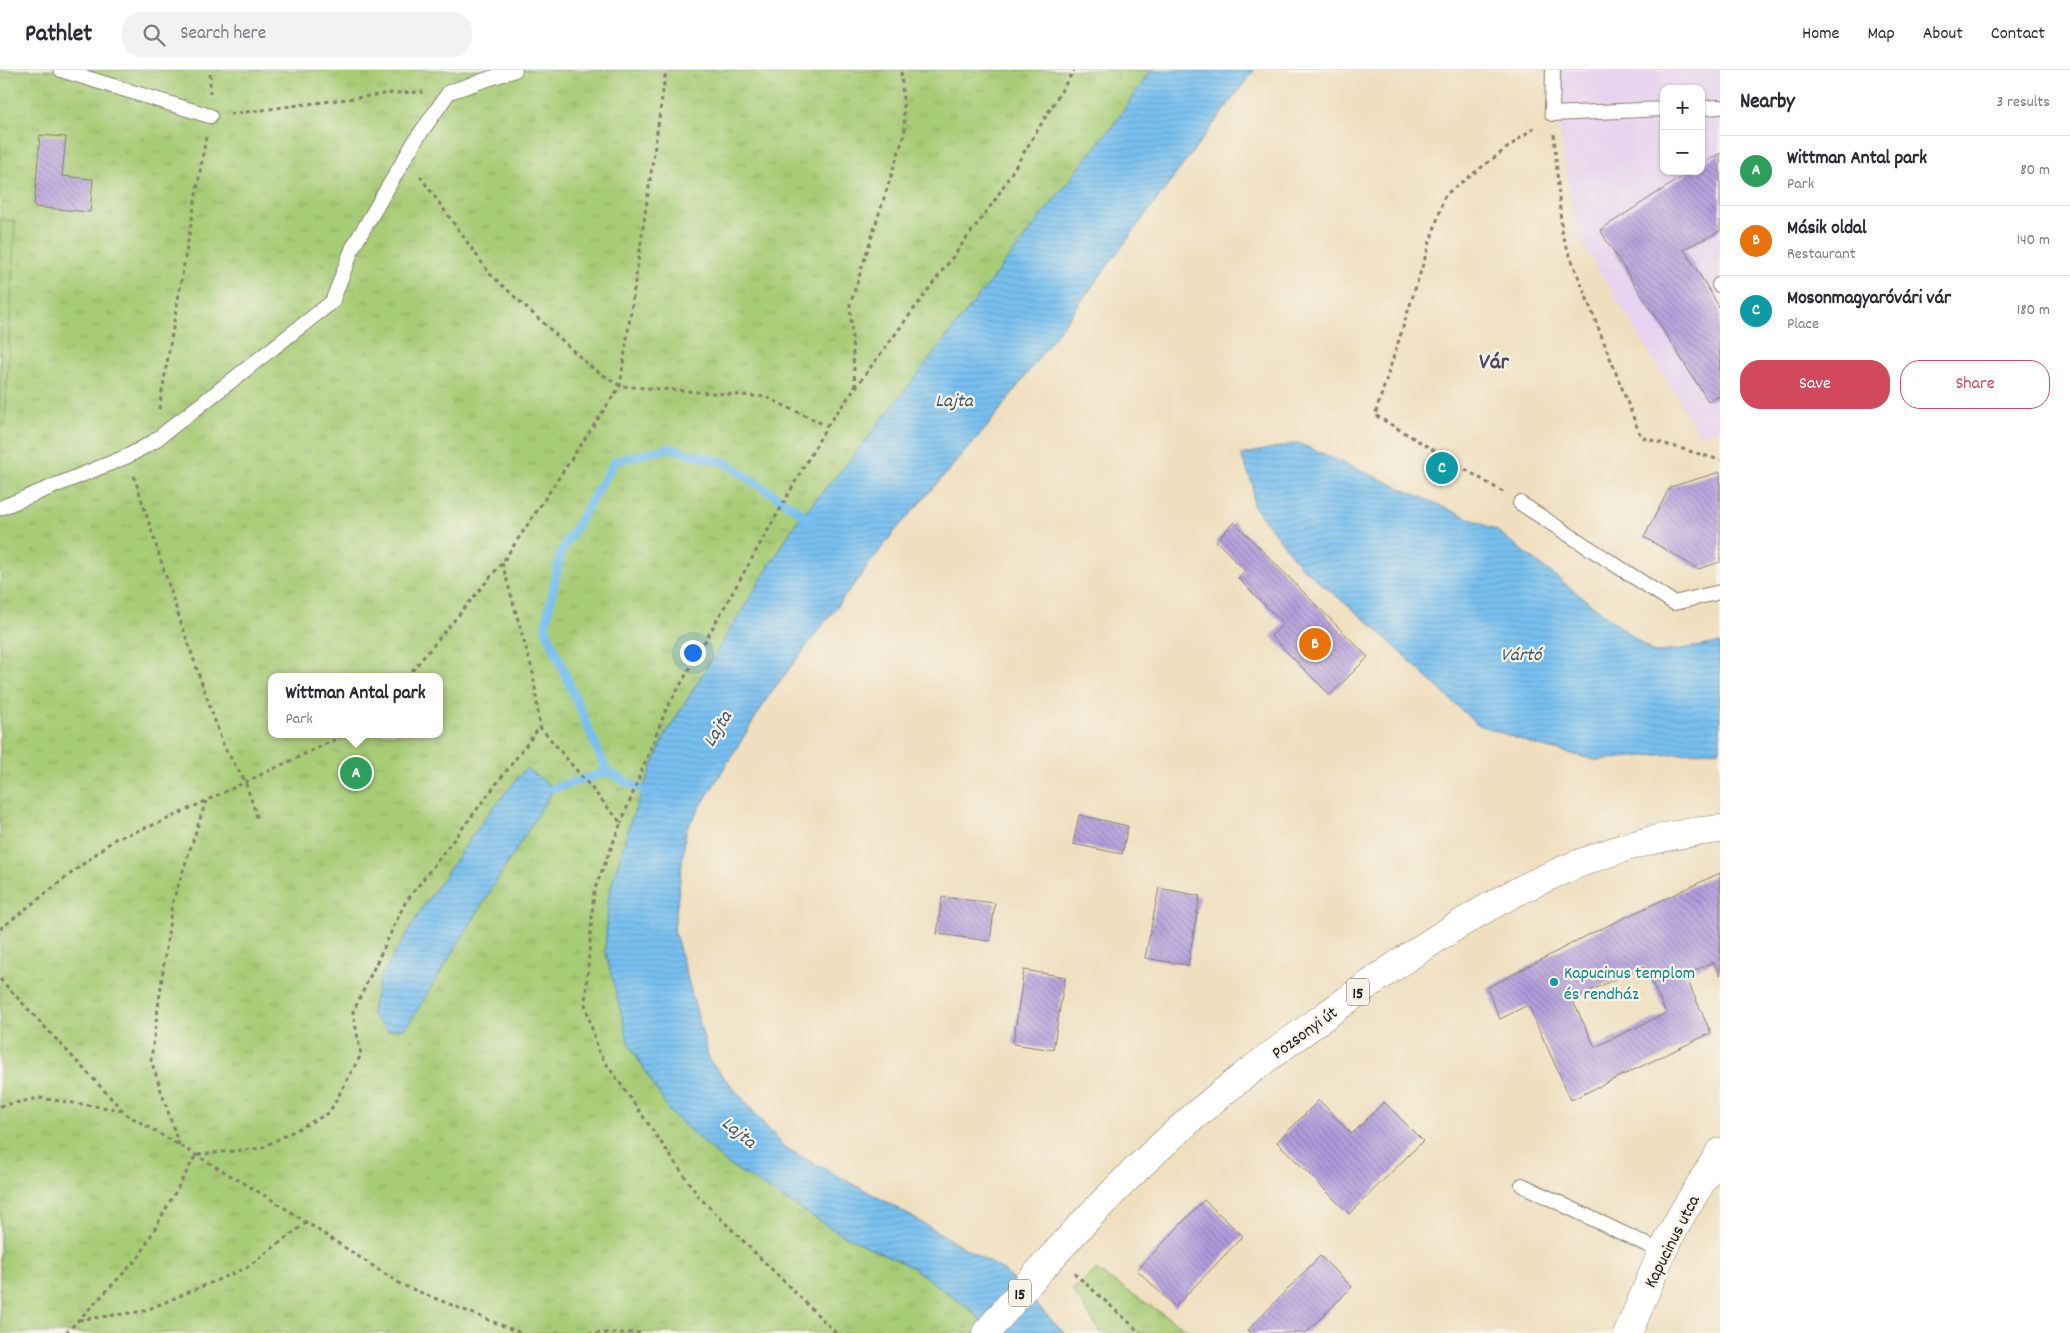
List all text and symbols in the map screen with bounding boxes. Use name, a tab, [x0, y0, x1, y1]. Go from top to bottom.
search box	[122, 12, 472, 57]
text: Pathlet	[25, 18, 92, 52]
icon: search	[140, 21, 168, 49]
text: Search here	[180, 21, 266, 48]
text: Home	[1802, 22, 1839, 47]
text: Map	[1867, 22, 1895, 47]
text: About	[1923, 22, 1963, 47]
text: Contact	[1991, 22, 2045, 47]
map controls	[1660, 85, 1705, 175]
button: +	[1660, 85, 1705, 130]
text: Nearby	[1740, 88, 1795, 118]
text: 3 results	[1996, 91, 2050, 114]
button: −	[1660, 130, 1705, 175]
text: Wittman Antal park	[1787, 146, 1927, 173]
text: A	[1752, 159, 1760, 182]
text: 80 m	[2020, 159, 2050, 182]
text: Park	[1787, 173, 1814, 196]
text: Másik oldal	[1787, 216, 1867, 243]
text: B	[1752, 229, 1760, 252]
text: 140 m	[2016, 229, 2050, 252]
text: Restaurant	[1787, 243, 1856, 266]
text: Mosonmagyaróvári vár	[1787, 286, 1951, 313]
text: C	[1752, 299, 1760, 322]
text: 180 m	[2017, 299, 2050, 322]
text: Place	[1787, 313, 1819, 336]
district label: Vár	[1479, 348, 1510, 379]
button: Save	[1740, 360, 1890, 409]
button: Share	[1900, 360, 2050, 409]
water label: Lajta	[935, 389, 974, 416]
pin: C	[1426, 449, 1458, 487]
pin: B	[1299, 625, 1331, 663]
your location	[680, 640, 706, 666]
water label: Vártó	[1500, 643, 1544, 670]
popup	[268, 673, 443, 738]
text: Wittman Antal park	[286, 681, 425, 708]
water label: Lajta	[698, 706, 741, 753]
text: Park	[286, 708, 313, 731]
pin: A	[340, 754, 372, 792]
place label: Kapucinus templom és rendház	[1564, 962, 1695, 1008]
marker: Kapucinus templom és rendház	[1548, 976, 1560, 988]
road number: 15	[1347, 979, 1369, 1006]
street label: Pozsonyi út	[1267, 1001, 1344, 1066]
water label: Lajta	[715, 1111, 762, 1157]
street label: Kapucinus utca	[1639, 1191, 1708, 1293]
road number: 15	[1009, 1280, 1031, 1306]

